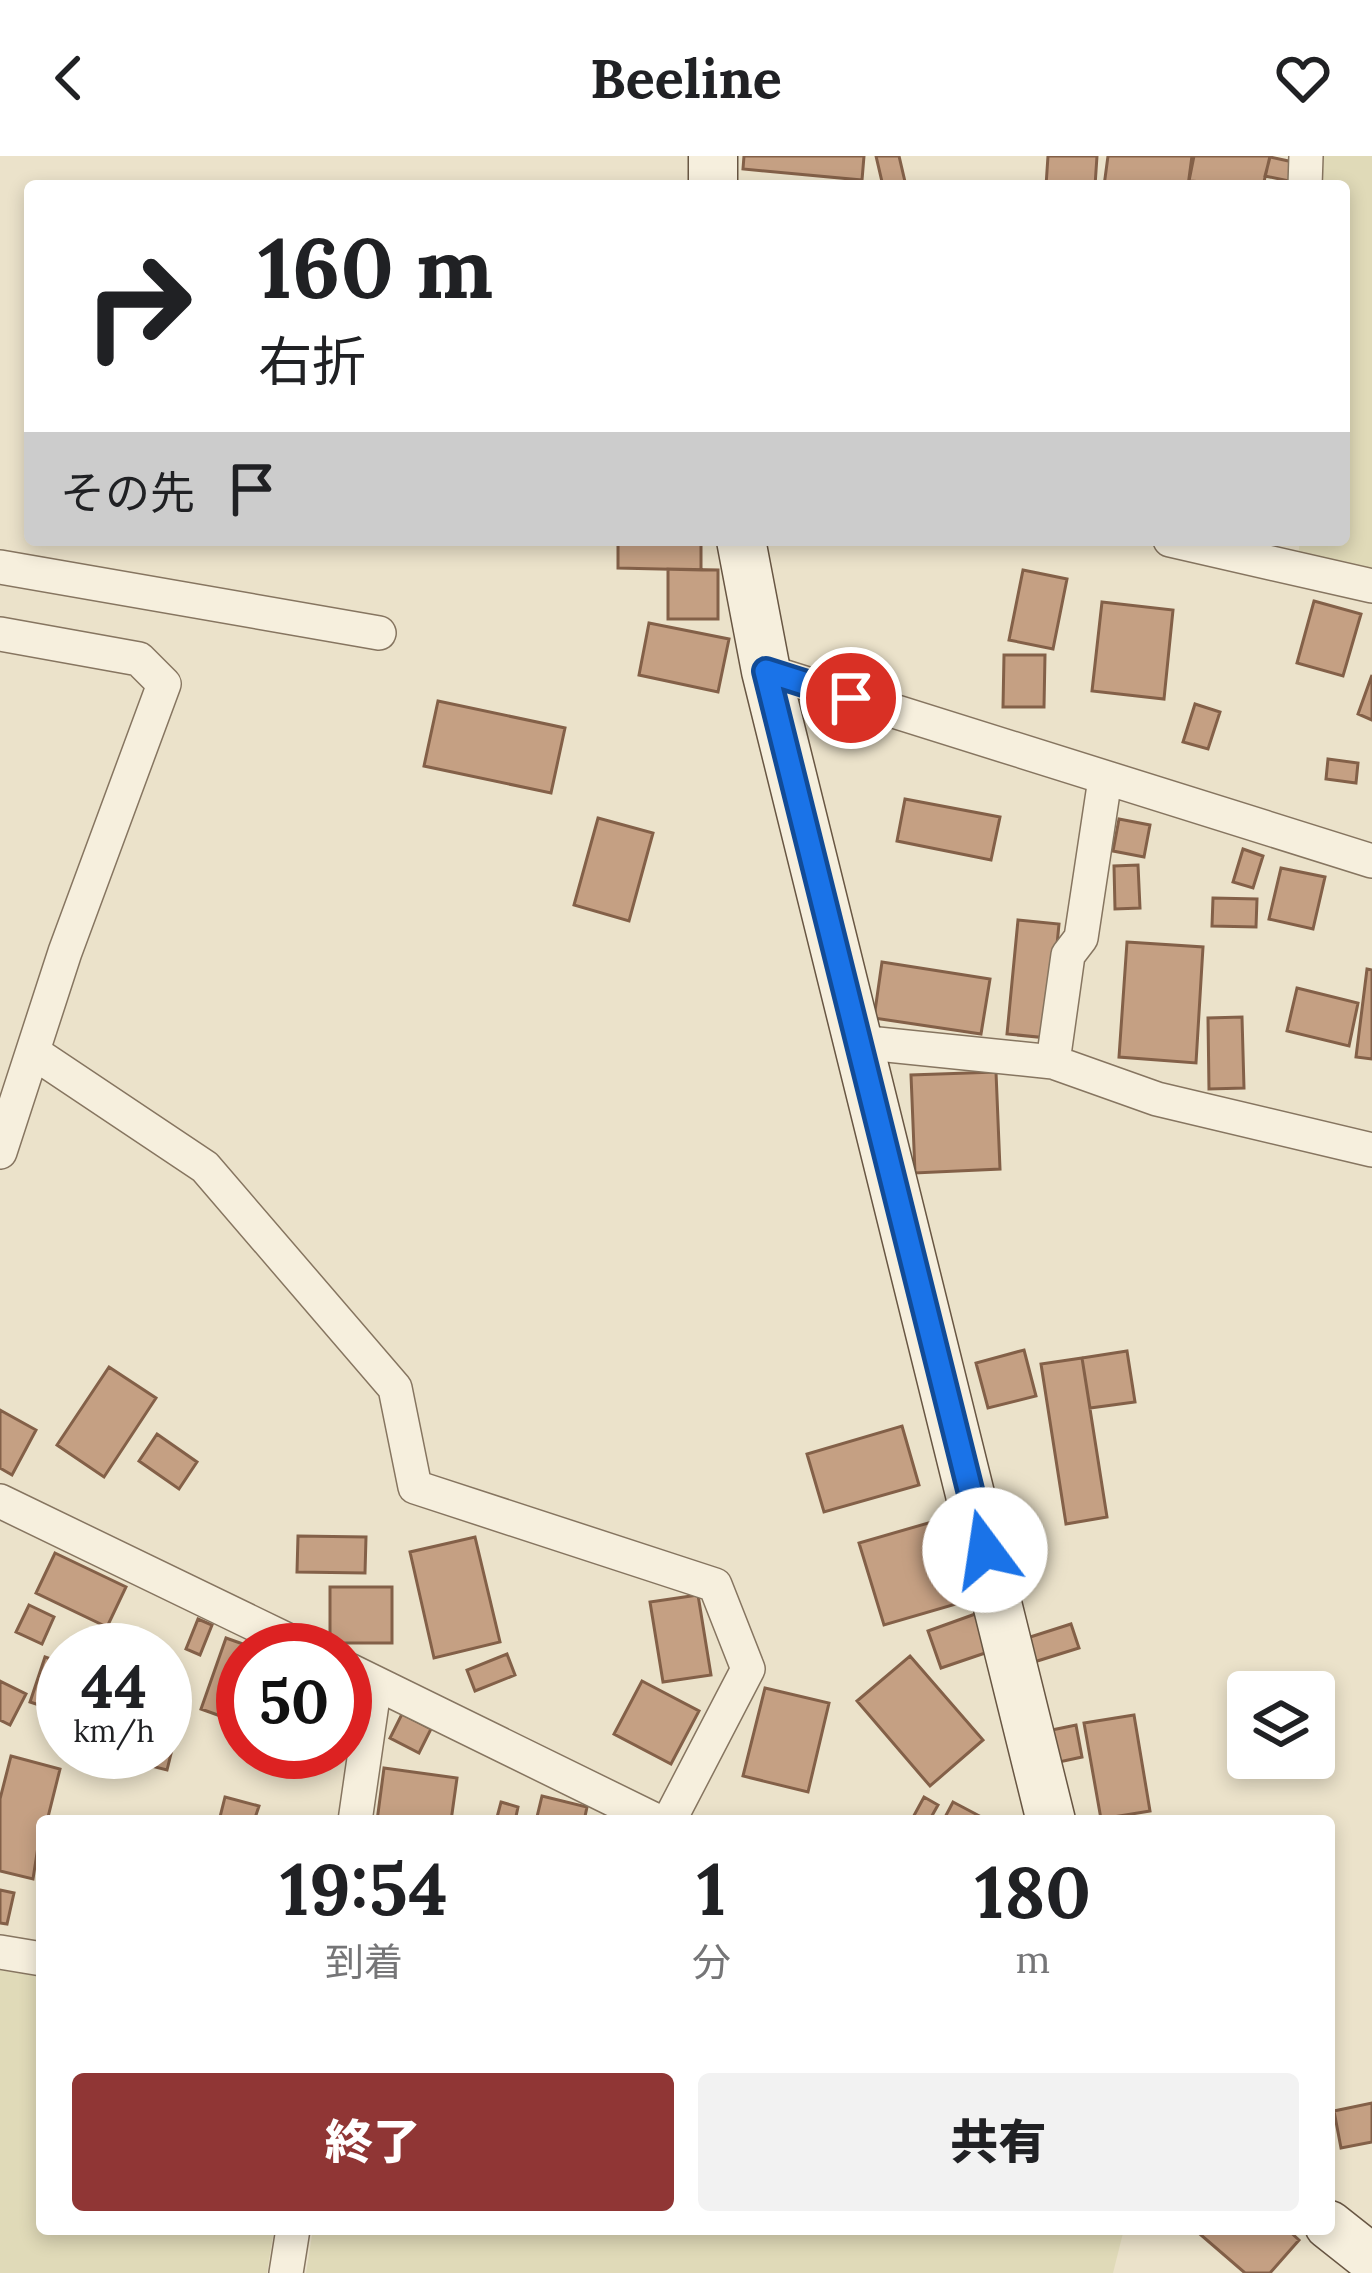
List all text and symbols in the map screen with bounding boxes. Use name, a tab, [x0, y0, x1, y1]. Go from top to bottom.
text: Beeline	[590, 44, 782, 113]
icon: back	[36, 45, 102, 111]
icon: heart	[1270, 45, 1336, 111]
text: 160 m	[258, 213, 493, 321]
icon: right	[60, 228, 216, 384]
text: 右折	[258, 327, 366, 396]
icon: arrive	[219, 456, 285, 522]
text: その先	[60, 464, 195, 521]
pin	[800, 647, 902, 749]
icon: arrive	[818, 665, 884, 731]
position arrow	[922, 1487, 1048, 1613]
speed limit sign: 50	[216, 1623, 372, 1779]
text: 44	[81, 1648, 147, 1724]
map controls	[1227, 1671, 1335, 1779]
button: layers	[1227, 1671, 1335, 1779]
text: km/h	[73, 1712, 155, 1750]
text: 19:54	[280, 1843, 448, 1935]
text: 1	[697, 1843, 726, 1935]
text: 180	[975, 1846, 1091, 1938]
text: m	[1015, 1934, 1050, 1984]
text: 到着	[325, 1937, 403, 1987]
text: 分	[692, 1937, 731, 1987]
button: 終了	[72, 2073, 674, 2211]
button: 共有	[698, 2073, 1299, 2211]

